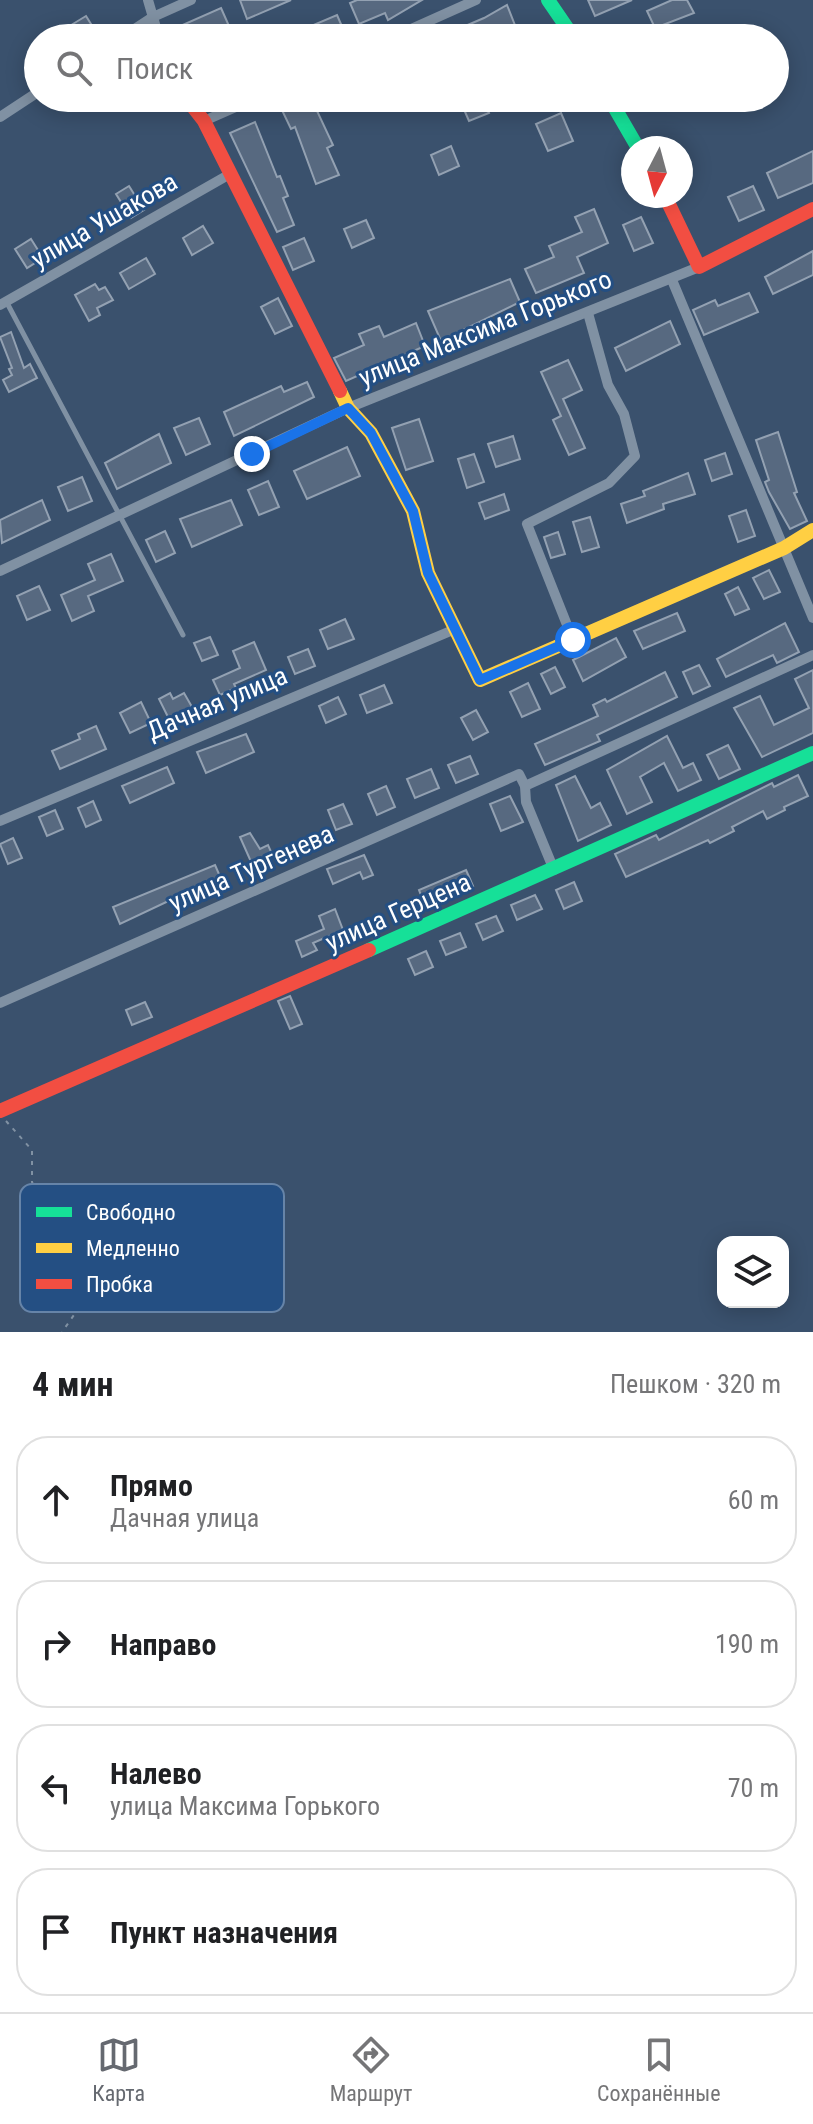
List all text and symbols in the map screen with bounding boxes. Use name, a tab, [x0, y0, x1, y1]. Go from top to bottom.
search box	[24, 24, 789, 112]
icon: search	[52, 46, 96, 90]
text: Поиск	[116, 51, 193, 86]
north arrow	[621, 136, 693, 208]
street label: улица Ушакова	[26, 166, 182, 274]
street label: улица Максима Горького	[354, 264, 616, 392]
route end	[234, 436, 270, 472]
route start	[555, 622, 591, 658]
street label: Дачная улица	[142, 660, 292, 746]
street label: улица Тургенева	[164, 818, 338, 918]
street label: улица Герцена	[321, 867, 475, 957]
legend	[20, 1184, 284, 1312]
text: Свободно	[86, 1200, 176, 1225]
text: Медленно	[86, 1236, 180, 1261]
map controls	[717, 1236, 789, 1308]
button: layers	[717, 1236, 789, 1308]
text: Пробка	[86, 1272, 153, 1297]
text: 4 мин	[32, 1364, 114, 1404]
text: Пешком · 320 m	[610, 1369, 781, 1399]
text: Прямо	[110, 1468, 193, 1503]
icon: ahead	[34, 1478, 78, 1522]
text: 60 m	[728, 1485, 779, 1515]
text: Дачная улица	[110, 1503, 259, 1533]
icon: right	[34, 1622, 78, 1666]
text: Направо	[110, 1627, 216, 1662]
text: 190 m	[715, 1629, 779, 1659]
text: Налево	[110, 1756, 202, 1791]
icon: left	[34, 1766, 78, 1810]
text: 70 m	[728, 1773, 779, 1803]
text: улица Максима Горького	[110, 1791, 380, 1821]
icon: arrive	[34, 1910, 78, 1954]
text: Пункт назначения	[110, 1915, 338, 1950]
tab: Карта	[92, 2033, 145, 2106]
tab: Маршрут	[330, 2033, 412, 2106]
tab: Сохранённые	[597, 2033, 721, 2106]

